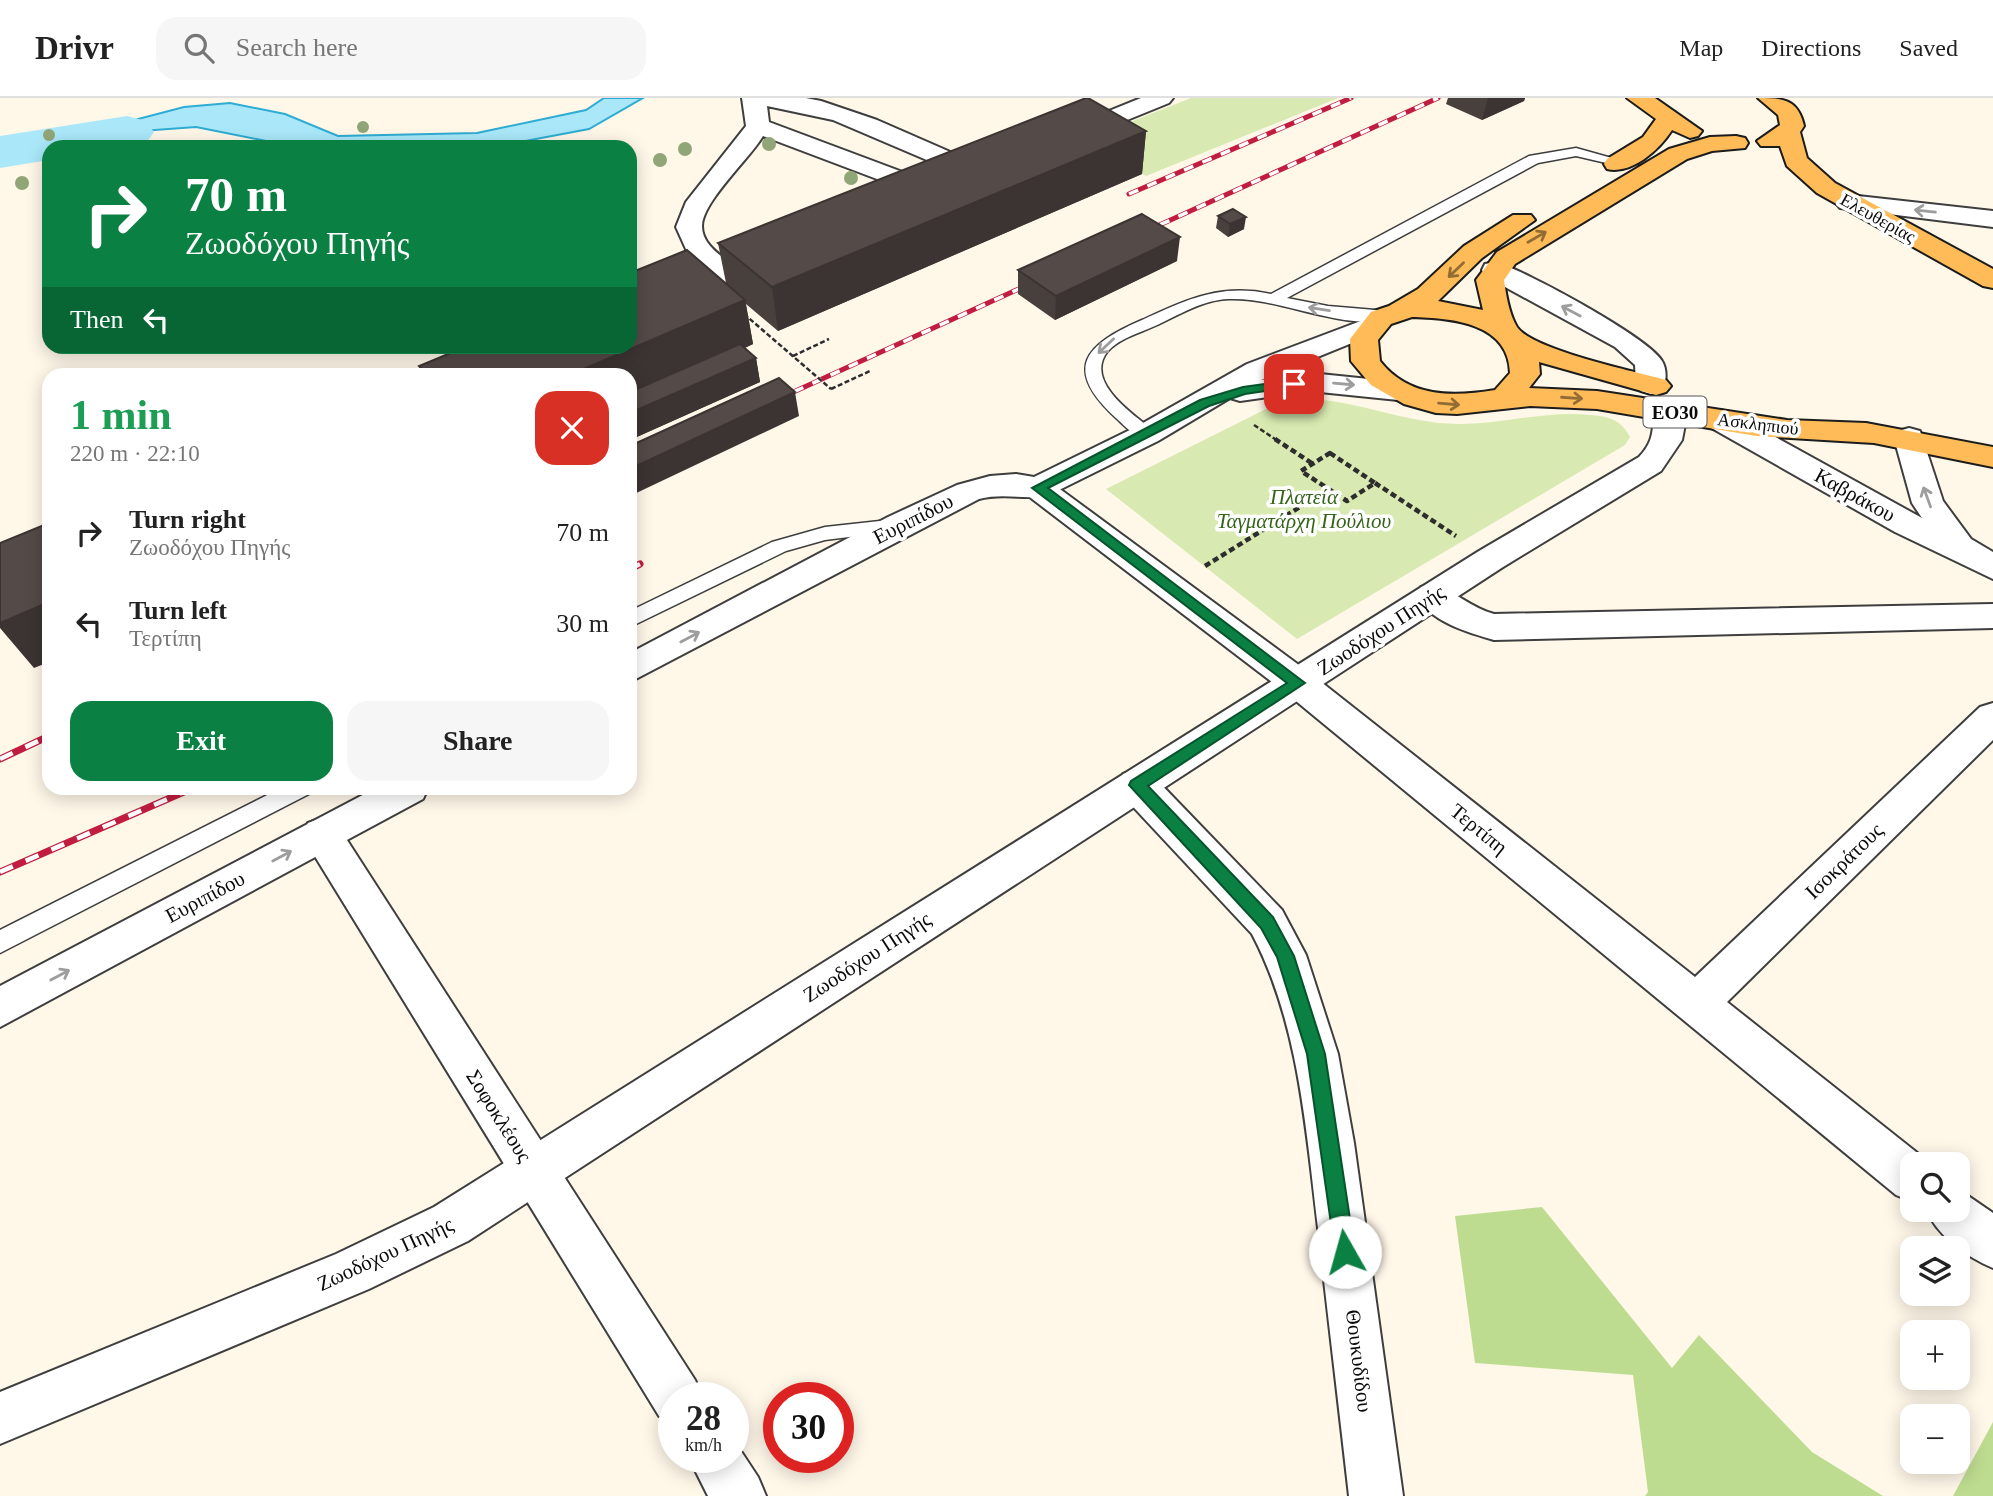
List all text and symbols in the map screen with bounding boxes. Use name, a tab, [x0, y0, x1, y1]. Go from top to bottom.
search box	[156, 17, 646, 80]
icon: search	[180, 29, 218, 67]
text: Drivr	[35, 30, 114, 66]
text: Search here	[236, 33, 358, 62]
text: Map	[1679, 35, 1723, 61]
text: Directions	[1761, 35, 1861, 61]
text: Saved	[1899, 35, 1958, 61]
text: 70 m	[185, 167, 287, 222]
icon: right	[70, 168, 161, 259]
street label: Ελευθερίας	[1837, 189, 1919, 247]
one-way arrow	[1914, 205, 1937, 218]
text: Ζωοδόχου Πηγής	[185, 225, 409, 261]
one-way arrow	[1526, 230, 1546, 244]
one-way arrow	[1447, 261, 1464, 278]
icon: left	[137, 301, 175, 339]
one-way arrow	[1309, 303, 1331, 316]
one-way arrow	[1561, 304, 1582, 318]
text: Then	[70, 305, 123, 334]
one-way arrow	[1098, 338, 1115, 355]
pin	[1264, 354, 1324, 414]
icon: arrive	[1275, 365, 1313, 403]
one-way arrow	[1332, 378, 1355, 391]
button: close	[535, 391, 609, 465]
text: 1 min	[70, 392, 172, 438]
one-way arrow	[1560, 392, 1583, 405]
road number: ΕΟ30	[1644, 396, 1706, 428]
one-way arrow	[1437, 398, 1460, 411]
street label: Ασκληπιού	[1716, 409, 1800, 439]
text: 220 m · 22:10	[70, 441, 200, 466]
street label: Καβράκου	[1810, 463, 1900, 527]
park label: Πλατεία Ταγματάρχη Πούλιου	[1217, 485, 1391, 533]
one-way arrow	[1920, 486, 1932, 508]
street label: Ευριπίδου	[869, 489, 957, 549]
text: Turn right	[129, 505, 246, 534]
icon: right	[70, 514, 108, 552]
text: 70 m	[556, 518, 609, 547]
text: Ζωοδόχου Πηγής	[129, 535, 290, 560]
street label: Ζωοδόχου Πηγής	[1313, 579, 1450, 680]
text: Turn left	[129, 596, 227, 625]
icon: left	[70, 605, 108, 643]
text: 30 m	[556, 609, 609, 638]
text: Τερτίπη	[129, 626, 202, 651]
one-way arrow	[679, 630, 700, 643]
button: Exit	[70, 701, 333, 781]
button: Share	[347, 701, 609, 781]
street label: Τερτίπη	[1446, 799, 1512, 859]
street label: Ισοκράτους	[1800, 818, 1888, 904]
one-way arrow	[271, 849, 292, 862]
street label: Ευριπίδου	[161, 866, 249, 928]
street label: Ζωοδόχου Πηγής	[799, 906, 936, 1007]
one-way arrow	[49, 968, 70, 982]
street label: Σοφοκλέους	[461, 1065, 537, 1167]
map controls	[1900, 1152, 1970, 1474]
button: search	[1900, 1152, 1970, 1222]
street label: Ζωοδόχου Πηγής	[313, 1212, 457, 1296]
position arrow	[1308, 1215, 1382, 1289]
button: layers	[1900, 1236, 1970, 1306]
street label: Θουκυδίδου	[1341, 1308, 1377, 1414]
button: +	[1900, 1320, 1970, 1390]
speed limit sign: 30	[763, 1382, 854, 1473]
text: 28	[686, 1399, 721, 1438]
button: −	[1900, 1404, 1970, 1474]
text: km/h	[685, 1435, 722, 1455]

